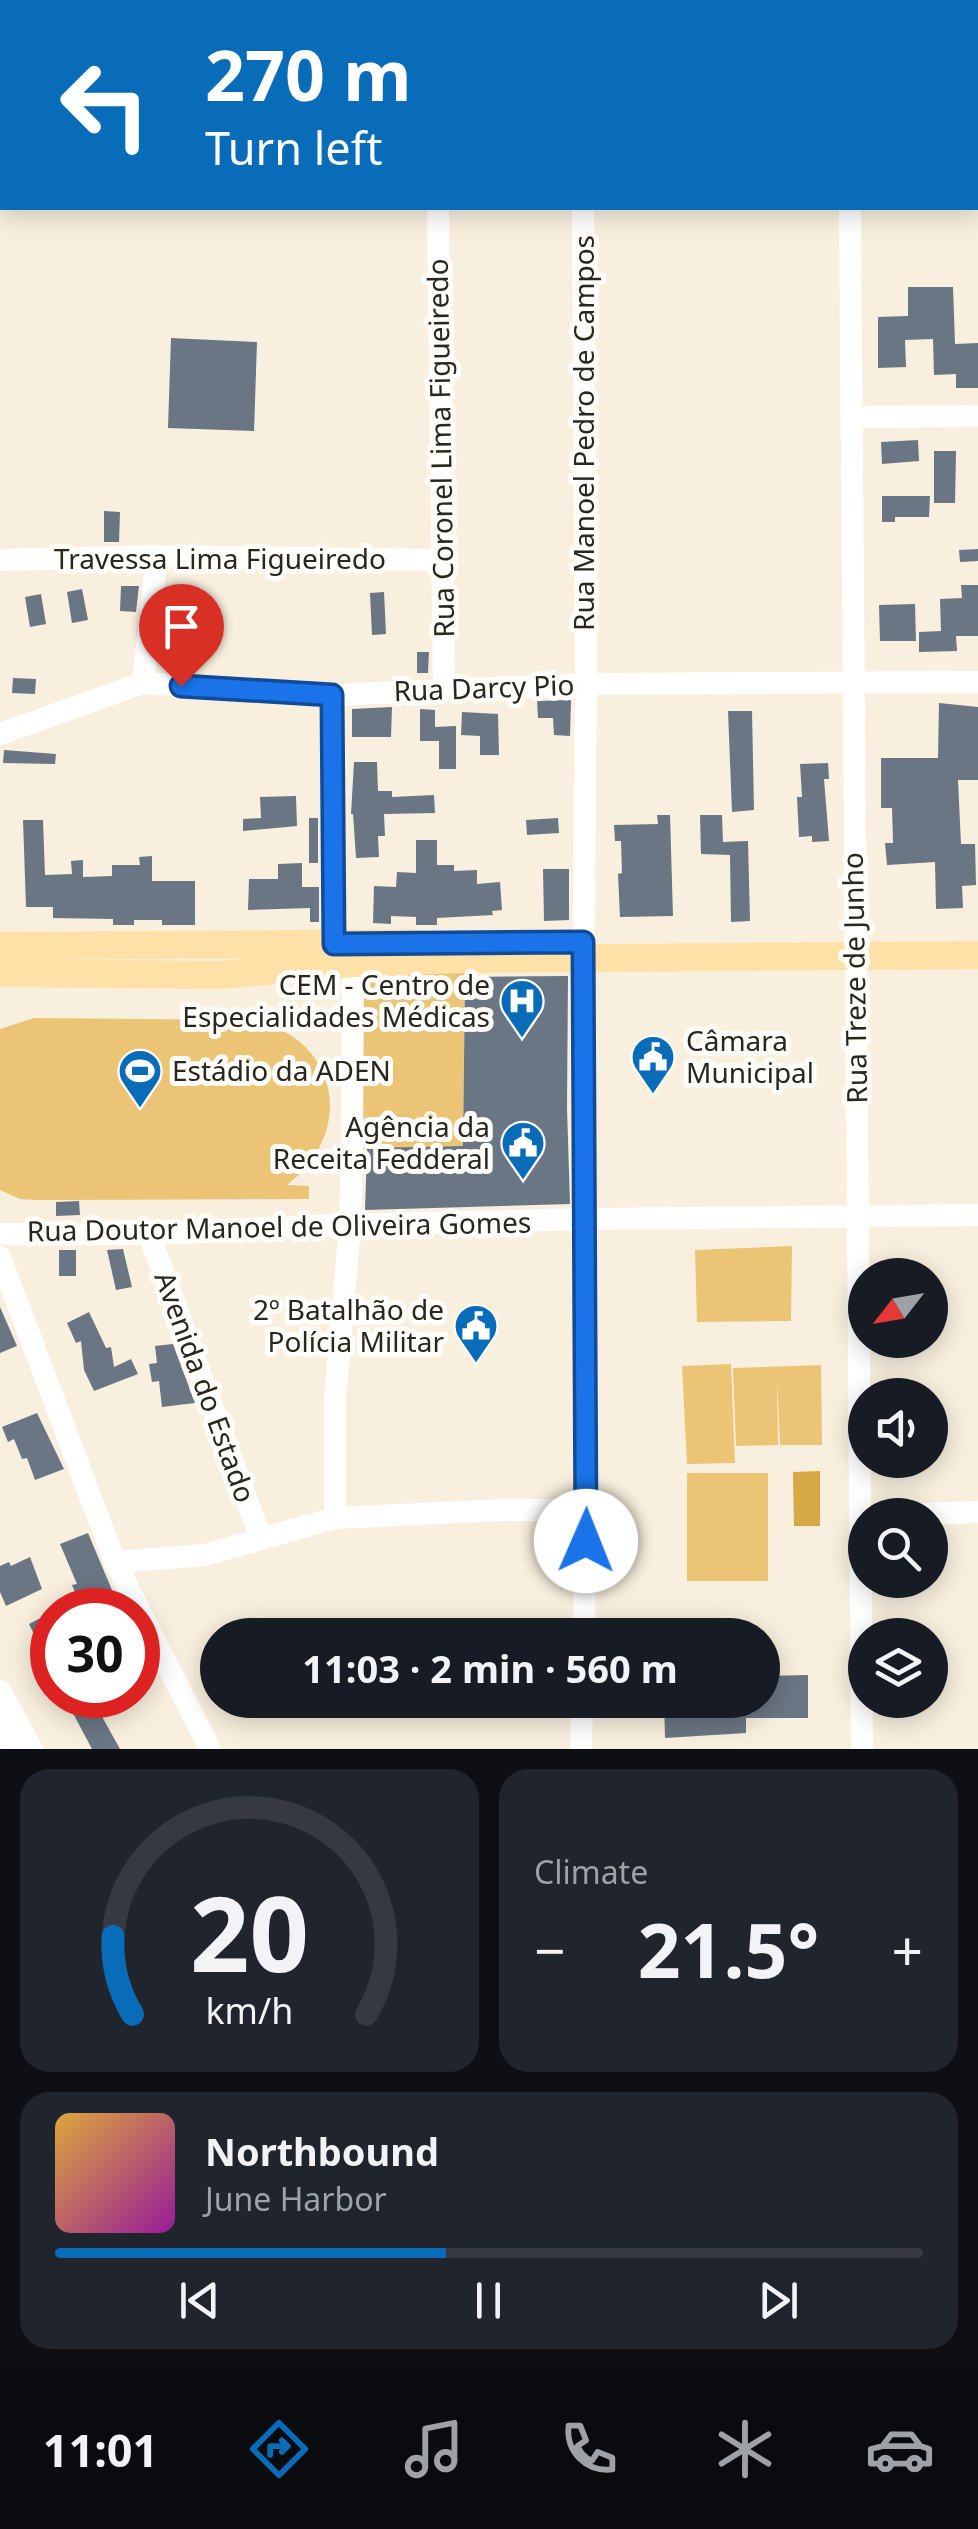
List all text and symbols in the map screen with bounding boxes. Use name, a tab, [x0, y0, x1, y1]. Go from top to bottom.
text: 270 m	[205, 26, 412, 122]
icon: left	[40, 40, 170, 170]
text: Turn left	[205, 117, 382, 178]
street label: Rua Manoel Pedro de Campos	[564, 235, 602, 631]
street label: Rua Coronel Lima Figueiredo	[418, 258, 462, 638]
street label: Travessa Lima Figueiredo	[54, 539, 386, 577]
pin	[139, 584, 224, 687]
icon: arrive	[154, 599, 209, 654]
street label: Rua Darcy Pio	[393, 665, 575, 709]
street label: Rua Treze de Junho	[833, 852, 875, 1104]
place label: CEM - Centro de Especialidades Médicas	[182, 965, 490, 1035]
hospital icon: CEM - Centro de Especialidades Médicas	[499, 978, 545, 1039]
place label: Câmara Municipal	[686, 1021, 814, 1091]
public building icon: Câmara Municipal	[630, 1034, 676, 1095]
sports icon: Estádio da ADEN	[117, 1048, 163, 1109]
place label: Estádio da ADEN	[172, 1051, 391, 1089]
place label: Agência da Receita Fedderal	[273, 1107, 490, 1177]
public building icon: Agência da Receita Fedderal	[500, 1120, 546, 1181]
street label: Rua Doutor Manoel de Oliveira Gomes	[26, 1203, 532, 1249]
north arrow	[848, 1258, 948, 1358]
map controls	[848, 1258, 948, 1718]
street label: Avenida do Estado	[147, 1266, 265, 1507]
place label: 2º Batalhão de Polícia Militar	[253, 1290, 444, 1360]
public building icon: 2º Batalhão de Polícia Militar	[453, 1303, 499, 1364]
button: sound	[848, 1378, 948, 1478]
position arrow	[534, 1489, 638, 1593]
button: search	[848, 1498, 948, 1598]
speed limit sign: 30	[30, 1588, 160, 1718]
button: layers	[848, 1618, 948, 1718]
text: 11:03 · 2 min · 560 m	[302, 1642, 678, 1694]
text: Climate	[534, 1850, 648, 1893]
text: 20	[190, 1861, 309, 2002]
text: 21.5°	[638, 1898, 819, 2000]
text: −	[534, 1912, 565, 1987]
text: +	[892, 1912, 923, 1987]
text: km/h	[206, 1986, 293, 2034]
text: Northbound	[205, 2125, 439, 2177]
text: June Harbor	[205, 2177, 387, 2220]
icon: previous	[172, 2273, 227, 2328]
icon: pause	[461, 2273, 516, 2328]
icon: next	[751, 2273, 806, 2328]
icon: directions	[244, 2414, 314, 2484]
icon: music	[399, 2414, 469, 2484]
icon: phone	[554, 2414, 624, 2484]
icon: climate	[710, 2414, 780, 2484]
icon: car	[865, 2414, 935, 2484]
text: 11:01	[43, 2419, 158, 2480]

